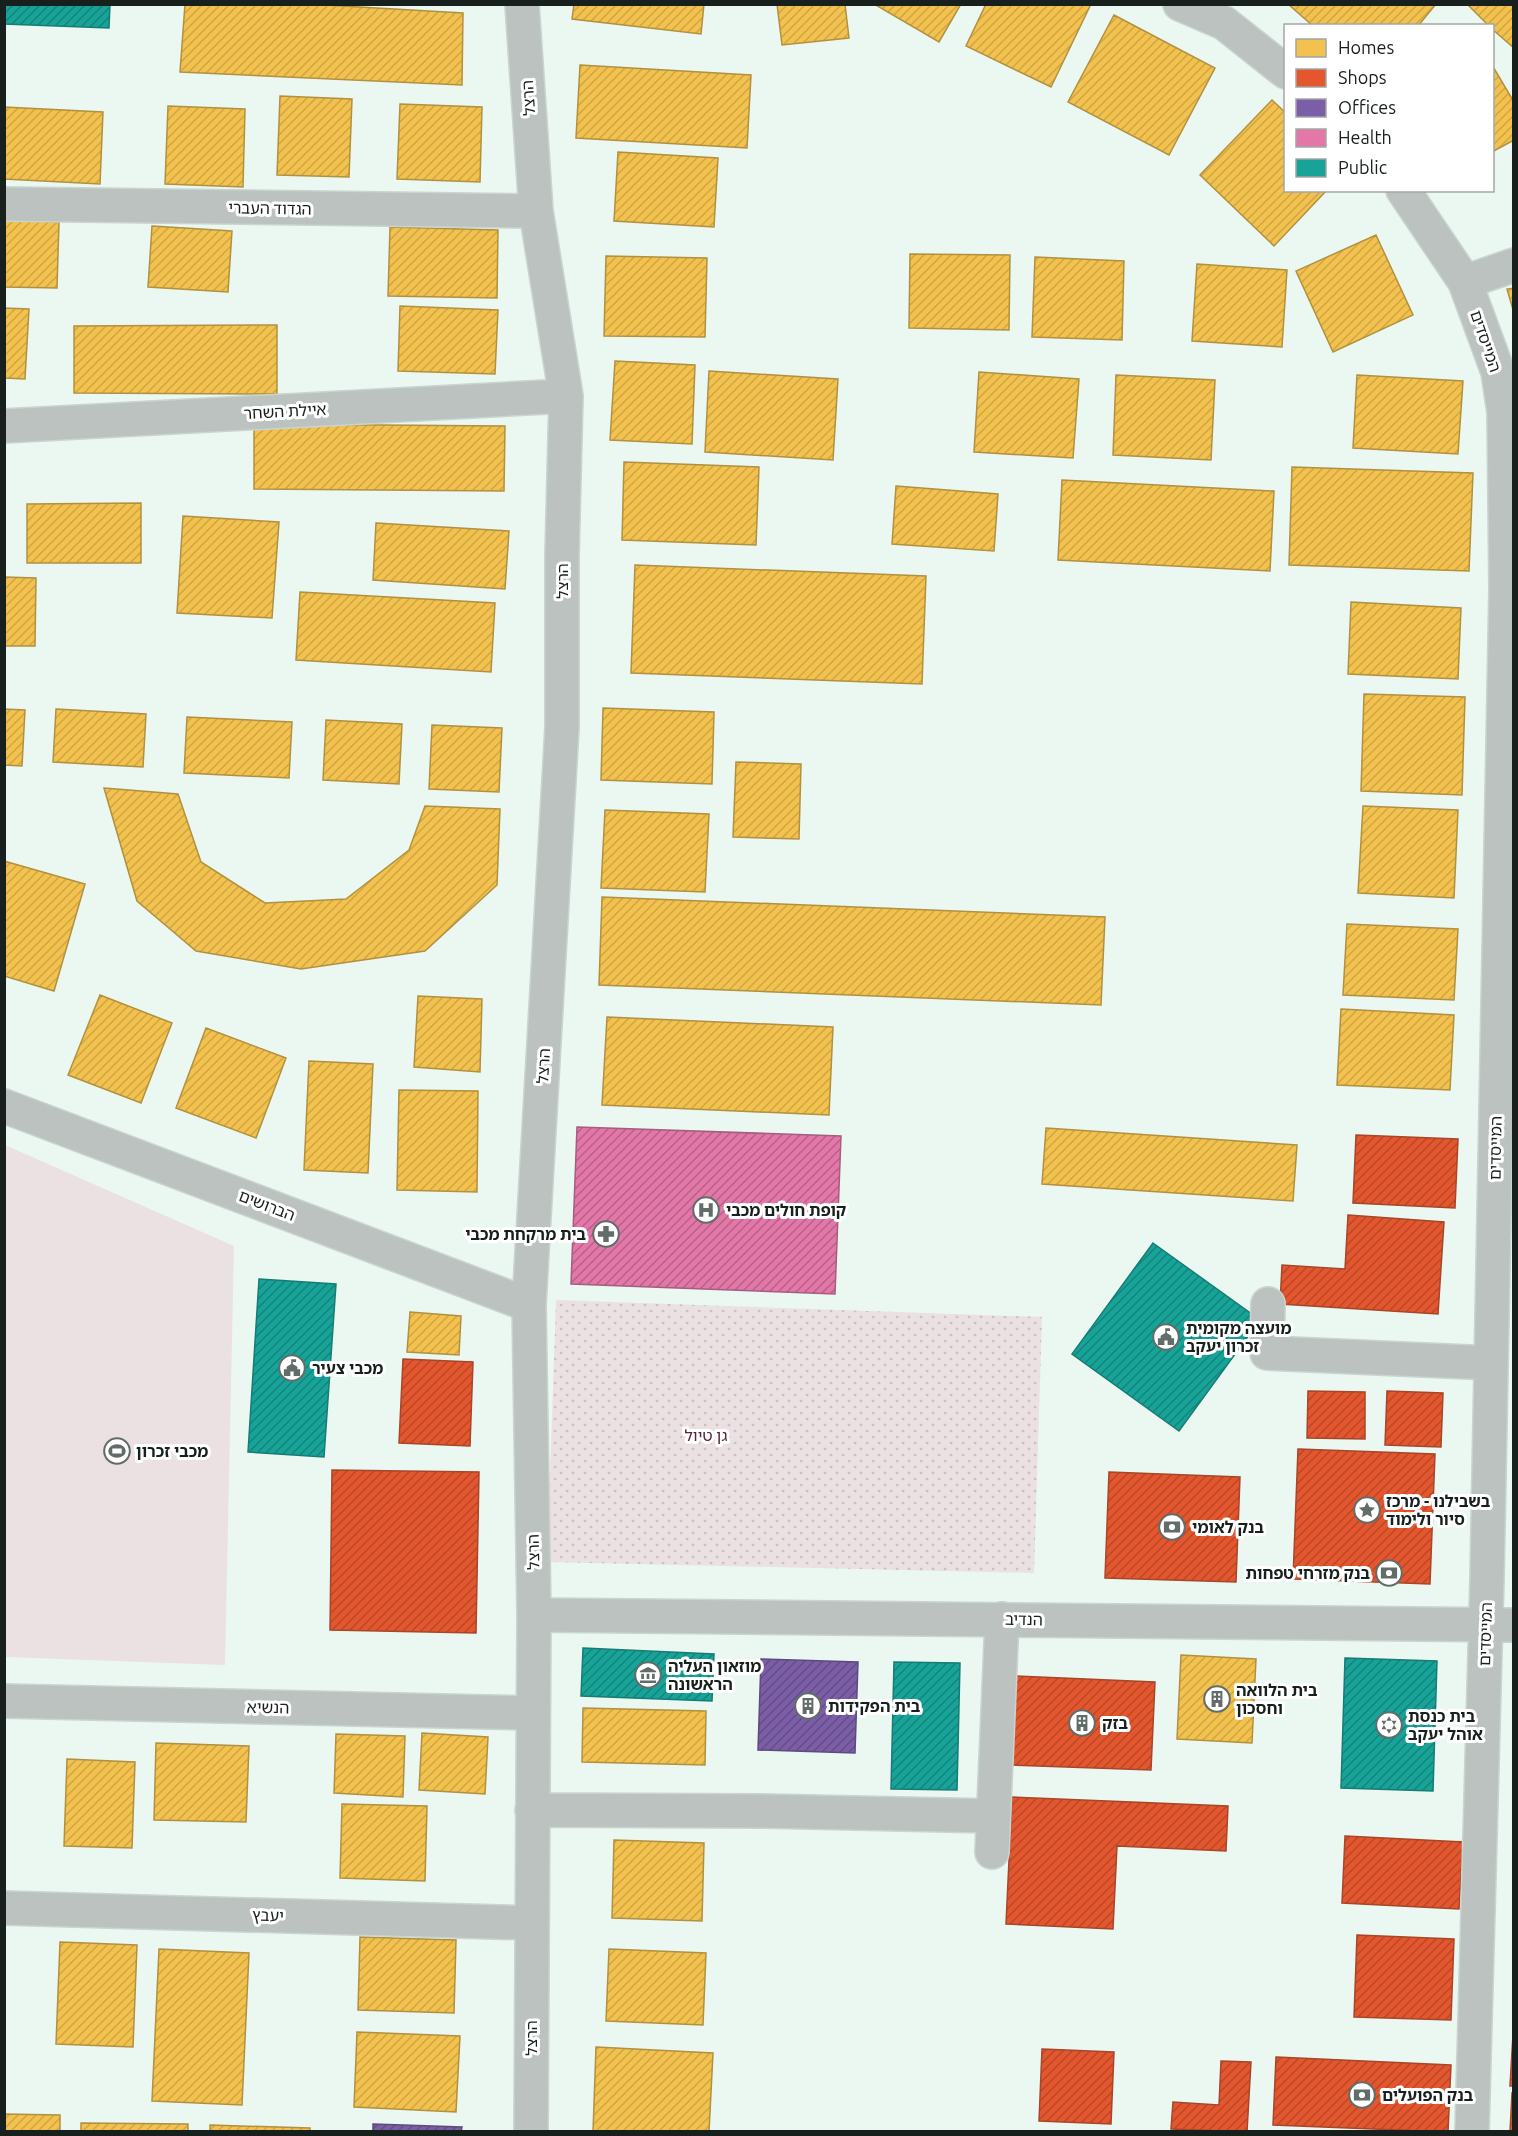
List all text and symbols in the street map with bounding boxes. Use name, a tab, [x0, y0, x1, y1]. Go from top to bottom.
legend	[1284, 24, 1494, 192]
text: Homes	[1338, 37, 1395, 57]
text: Shops	[1338, 67, 1387, 87]
street label: הרצל	[518, 80, 538, 116]
text: Offices	[1338, 97, 1396, 117]
text: Health	[1338, 127, 1392, 147]
text: Public	[1338, 157, 1387, 177]
street label: הגדוד העברי	[228, 198, 312, 218]
street label: המייסדים	[1467, 308, 1505, 374]
street label: איילת השחר	[243, 400, 327, 422]
street label: הרצל	[553, 563, 571, 599]
street label: הרצל	[533, 1048, 553, 1084]
street label: המייסדים	[1485, 1116, 1505, 1180]
street label: הברושים	[236, 1186, 298, 1224]
hospital icon: קופת חולים מכבי	[691, 1195, 721, 1225]
place label: קופת חולים מכבי	[726, 1201, 847, 1219]
pharmacy icon: בית מרקחת מכבי	[591, 1219, 621, 1249]
place label: בית מרקחת מכבי	[465, 1225, 586, 1243]
place label: מועצה מקומית זכרון יעקב	[1186, 1319, 1291, 1355]
public building icon: מועצה מקומית זכרון יעקב	[1151, 1322, 1181, 1352]
public building icon: מכבי צעיר	[277, 1353, 307, 1383]
place label: מכבי צעיר	[312, 1359, 383, 1377]
park label: גן טיול	[685, 1426, 727, 1444]
sports icon: מכבי זכרון	[102, 1436, 132, 1466]
place label: מכבי זכרון	[136, 1442, 208, 1460]
place label: בשבילנו - מרכז סיור ולימוד	[1386, 1492, 1491, 1528]
place icon: בשבילנו - מרכז סיור ולימוד	[1352, 1495, 1382, 1525]
bank icon: בנק לאומי	[1157, 1512, 1187, 1542]
place label: בנק לאומי	[1192, 1518, 1264, 1536]
street label: הרצל	[524, 1534, 542, 1570]
bank icon: בנק מזרחי טפחות	[1374, 1558, 1404, 1588]
place label: בנק מזרחי טפחות	[1246, 1564, 1370, 1582]
street label: המייסדים	[1475, 1602, 1495, 1666]
street label: הנדיב	[1005, 1610, 1043, 1628]
place label: מוזאון העליה הראשונה	[668, 1657, 761, 1693]
museum icon: מוזאון העליה הראשונה	[633, 1660, 663, 1690]
place label: בית הלוואה וחסכון	[1236, 1681, 1318, 1717]
building icon: בית הלוואה וחסכון	[1202, 1684, 1232, 1714]
building icon: בית הפקידות	[793, 1691, 823, 1721]
place label: בית הפקידות	[828, 1697, 921, 1715]
street label: הנשיא	[247, 1698, 289, 1716]
place label: בית כנסת אוהל יעקב	[1408, 1707, 1483, 1743]
building icon: בזק	[1067, 1708, 1097, 1738]
synagogue icon: בית כנסת אוהל יעקב	[1374, 1710, 1404, 1740]
place label: בזק	[1102, 1714, 1128, 1732]
street label: יעבץ	[252, 1905, 284, 1925]
street label: הרצל	[522, 2020, 540, 2056]
bank icon: בנק הפועלים	[1347, 2080, 1377, 2110]
place label: בנק הפועלים	[1382, 2086, 1474, 2104]

